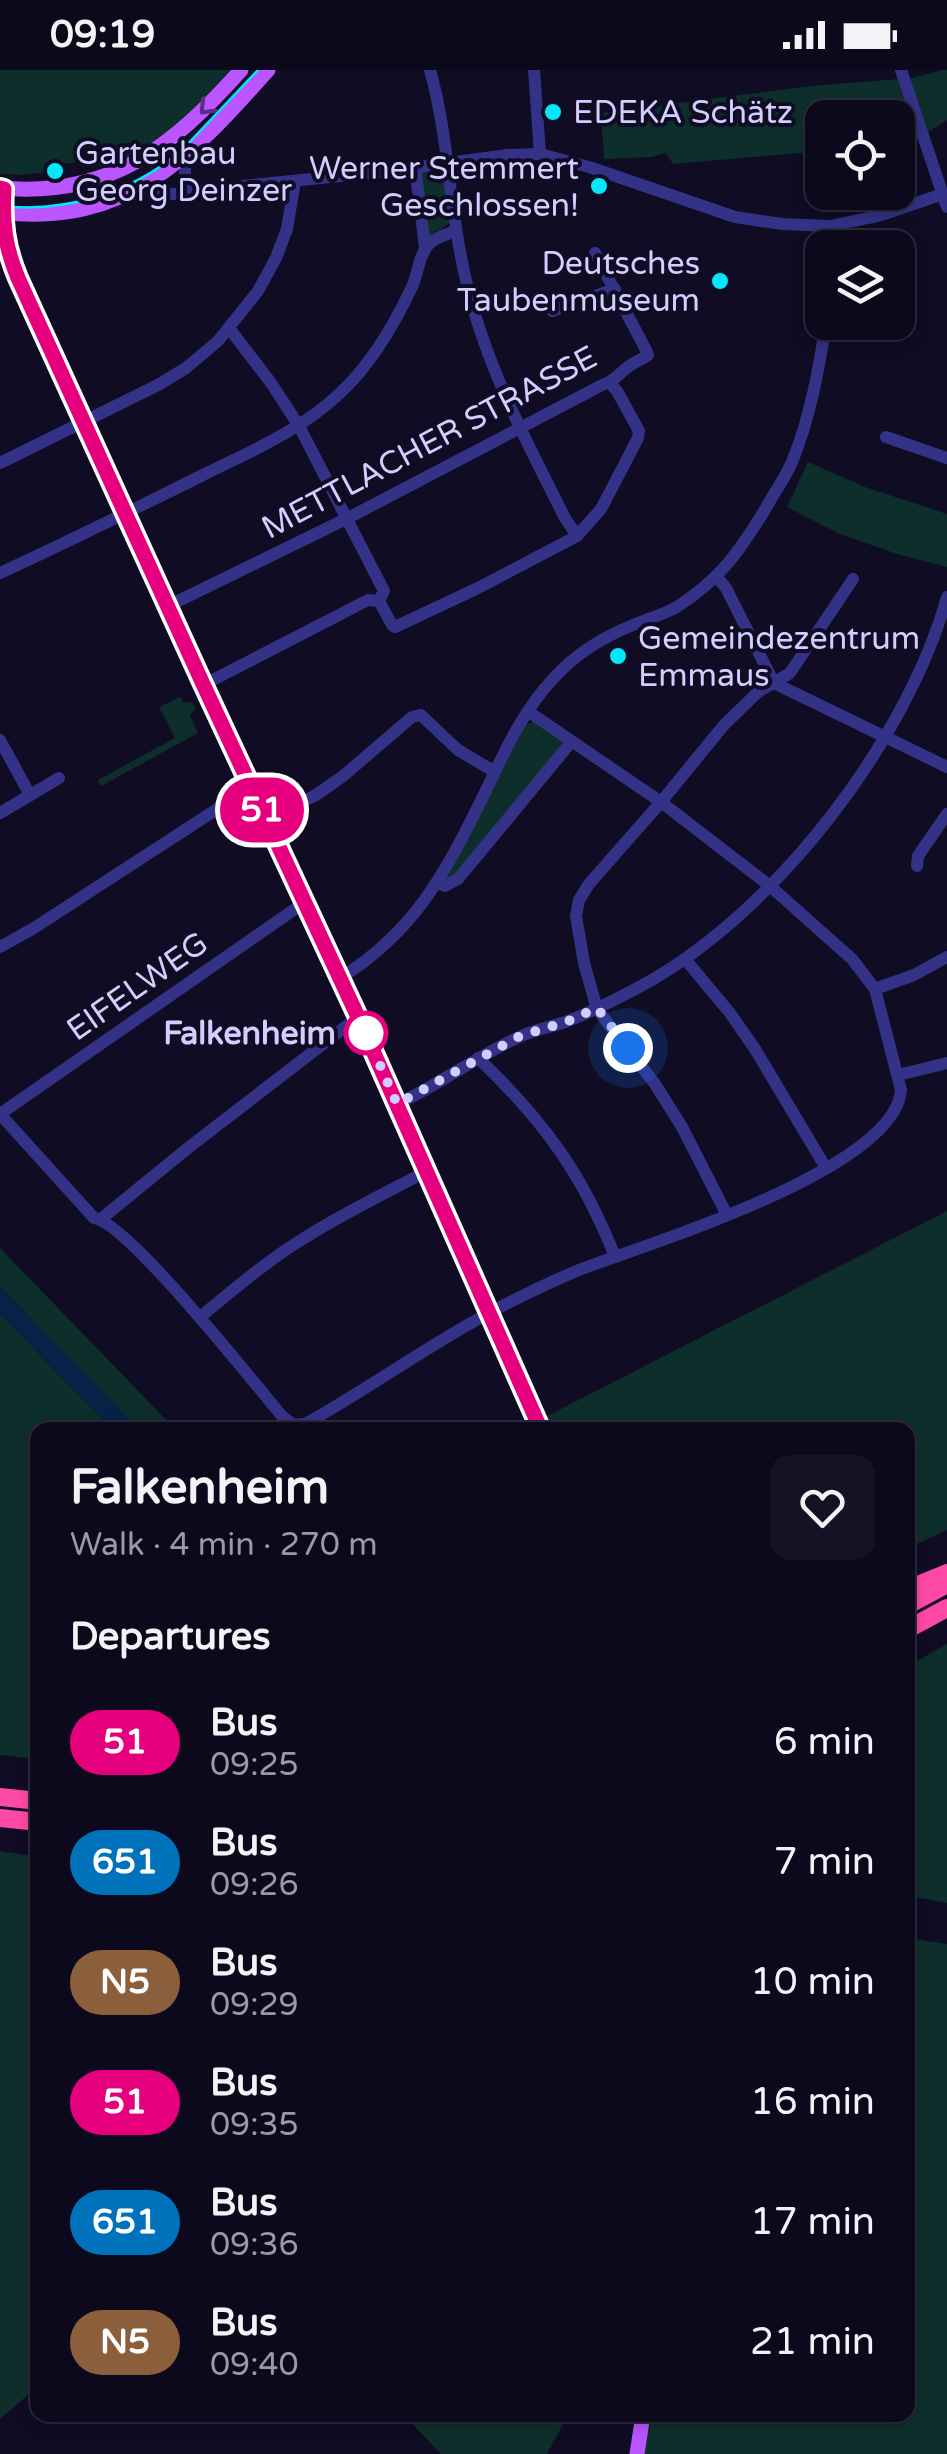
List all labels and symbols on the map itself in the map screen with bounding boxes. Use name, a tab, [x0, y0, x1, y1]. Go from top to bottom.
place label: EDEKA Schätz	[573, 94, 793, 132]
one-way arrow	[200, 96, 218, 114]
marker: EDEKA Schätz	[542, 101, 564, 123]
place label: Gartenbau Georg Deinzer	[75, 135, 293, 210]
place label: Werner Stemmert Geschlossen!	[309, 150, 579, 225]
marker: Gartenbau Georg Deinzer	[44, 160, 66, 182]
marker: Werner Stemmert Geschlossen!	[588, 175, 610, 197]
place label: Deutsches Taubenmuseum	[457, 245, 700, 320]
marker: Deutsches Taubenmuseum	[709, 270, 731, 292]
street label: METTLACHER STRASSE	[255, 338, 603, 547]
place label: Gemeindezentrum Emmaus	[638, 620, 920, 695]
marker: Gemeindezentrum Emmaus	[607, 645, 629, 667]
line badge: 51	[217, 778, 307, 842]
street label: EIFELWEG	[60, 924, 215, 1049]
marker: Falkenheim	[345, 1012, 387, 1054]
place label: Falkenheim	[163, 1015, 336, 1053]
your location	[603, 1023, 653, 1073]

